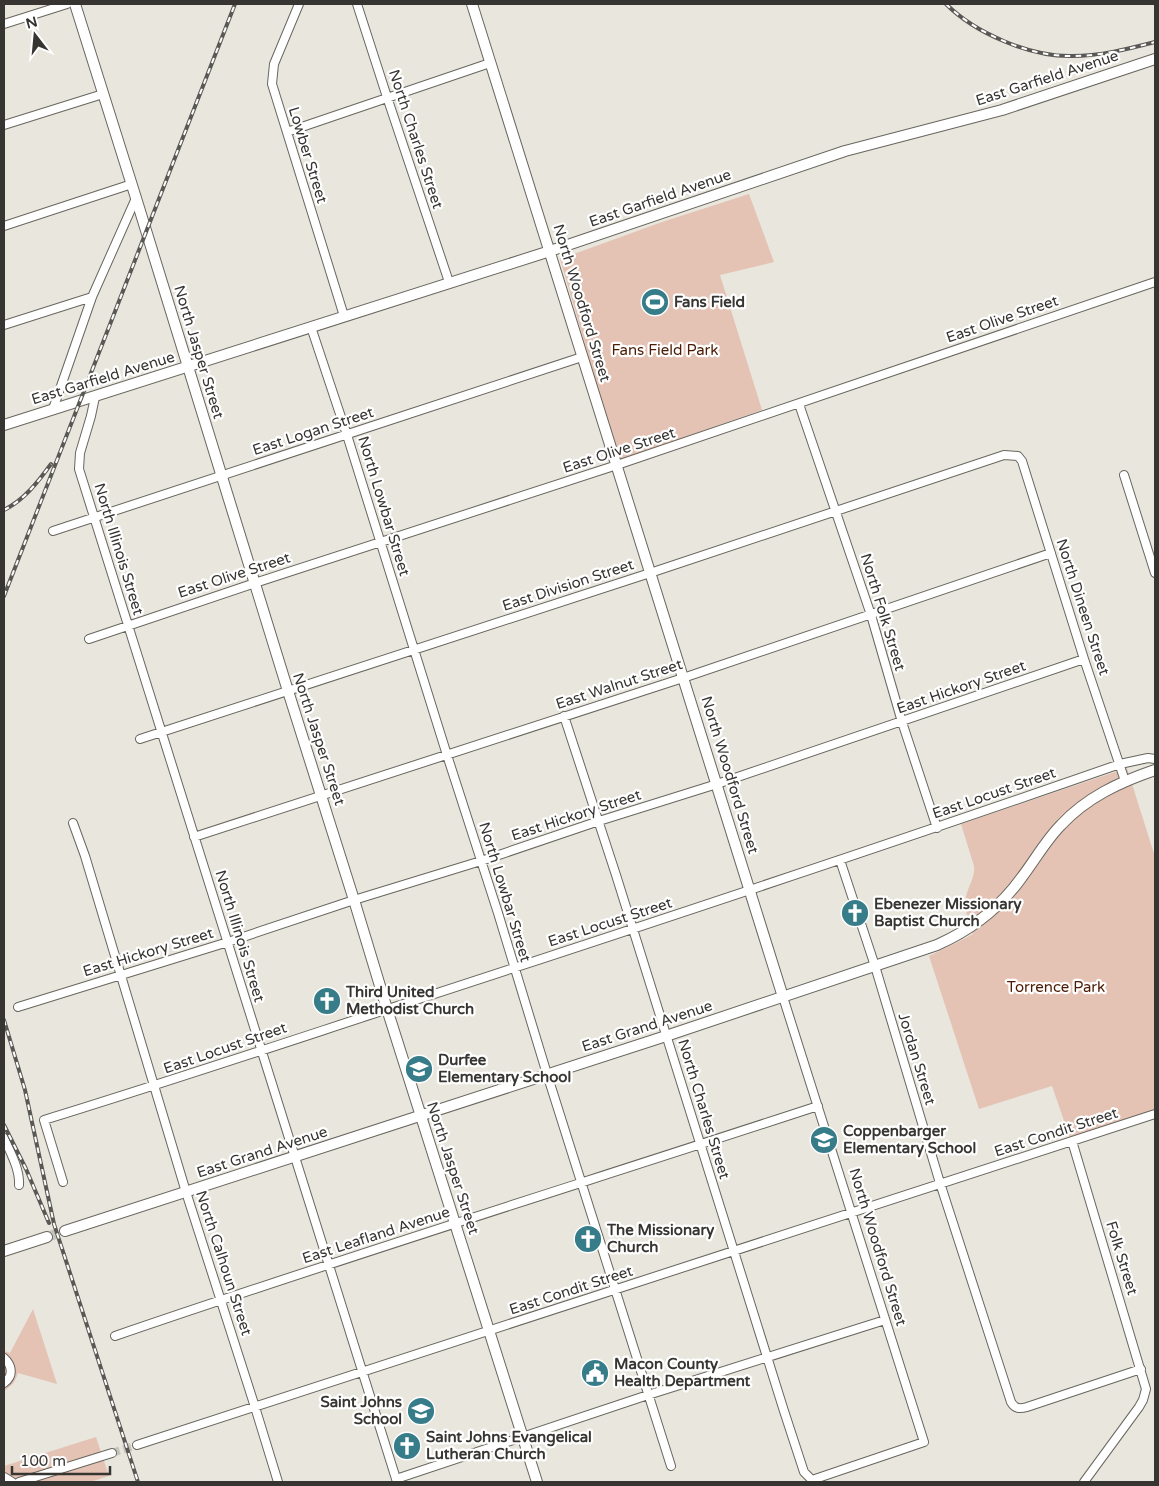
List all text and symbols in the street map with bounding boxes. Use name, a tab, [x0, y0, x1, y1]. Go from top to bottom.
north arrow	[10, 10, 60, 60]
text: N	[24, 13, 39, 33]
street label: East Garfield Avenue	[973, 46, 1121, 110]
street label: North Charles Street	[385, 67, 447, 211]
street label: Lowber Street	[285, 105, 331, 206]
street label: East Garfield Avenue	[587, 165, 733, 231]
street label: North Woodford Street	[549, 222, 615, 384]
street label: North Jasper Street	[170, 283, 228, 421]
sports icon: Fans Field	[640, 287, 670, 317]
street label: East Olive Street	[944, 291, 1061, 347]
place label: Fans Field	[674, 293, 745, 311]
park label: Fans Field Park	[612, 341, 718, 359]
street label: East Garfield Avenue	[29, 348, 177, 408]
street label: East Logan Street	[250, 403, 376, 459]
street label: East Olive Street	[560, 423, 678, 477]
street label: North Lowbar Street	[354, 434, 414, 578]
street label: North Illinois Street	[90, 481, 148, 617]
street label: North Dineen Street	[1052, 537, 1114, 678]
street label: East Olive Street	[175, 548, 293, 602]
street label: North Folk Street	[857, 551, 909, 673]
street label: East Division Street	[500, 555, 636, 615]
street label: East Walnut Street	[553, 655, 685, 713]
street label: East Hickory Street	[894, 656, 1028, 718]
street label: North Jasper Street	[289, 670, 349, 808]
street label: North Woodford Street	[697, 694, 763, 856]
street label: East Locust Street	[930, 763, 1058, 823]
street label: East Hickory Street	[509, 785, 643, 844]
street label: North Lowbar Street	[475, 820, 535, 964]
street label: North Illinois Street	[211, 868, 269, 1004]
street label: East Locust Street	[546, 893, 674, 951]
place label: Ebenezer Missionary Baptist Church	[874, 895, 1021, 931]
church icon: Ebenezer Missionary Baptist Church	[840, 898, 870, 928]
street label: East Hickory Street	[81, 924, 216, 980]
park label: Torrence Park	[1007, 978, 1105, 996]
place label: Third United Methodist Church	[345, 983, 474, 1018]
church icon: Third United Methodist Church	[312, 986, 342, 1016]
street label: East Grand Avenue	[579, 996, 715, 1056]
street label: Jordan Street	[894, 1011, 940, 1108]
street label: East Locust Street	[161, 1018, 289, 1078]
street label: North Charles Street	[674, 1037, 734, 1181]
place label: Durfee Elementary School	[438, 1051, 571, 1087]
school or university icon: Durfee Elementary School	[404, 1054, 434, 1084]
street label: North Jasper Street	[423, 1099, 483, 1237]
street label: East Condit Street	[992, 1103, 1120, 1160]
street label: East Grand Avenue	[194, 1122, 330, 1182]
place label: Coppenbarger Elementary School	[843, 1122, 976, 1158]
school or university icon: Coppenbarger Elementary School	[809, 1125, 839, 1155]
street label: North Woodford Street	[845, 1166, 911, 1328]
street label: North Calhoun Street	[192, 1188, 256, 1338]
street label: East Leafland Avenue	[300, 1203, 452, 1267]
street label: Folk Street	[1102, 1219, 1142, 1297]
place label: The Missionary Church	[606, 1221, 714, 1256]
church icon: The Missionary Church	[573, 1224, 603, 1254]
street label: East Condit Street	[507, 1261, 635, 1318]
place label: Macon County Health Department	[614, 1355, 751, 1391]
public building icon: Macon County Health Department	[580, 1358, 610, 1388]
place label: Saint Johns School	[320, 1393, 402, 1428]
school or university icon: Saint Johns School	[406, 1396, 436, 1426]
place label: Saint Johns Evangelical Lutheran Church	[426, 1428, 592, 1463]
church icon: Saint Johns Evangelical Lutheran Church	[392, 1431, 422, 1461]
scale bar	[12, 1444, 110, 1476]
text: 100 m	[20, 1452, 66, 1470]

